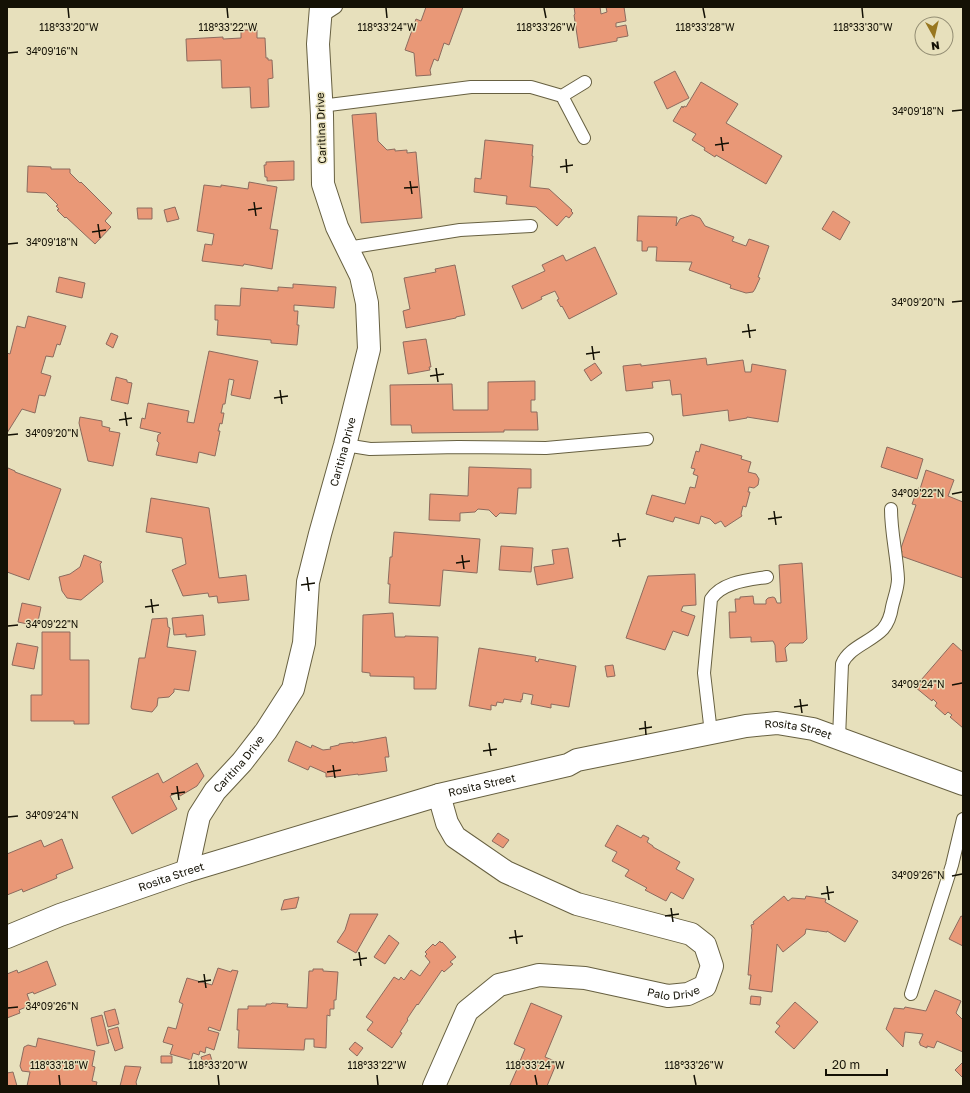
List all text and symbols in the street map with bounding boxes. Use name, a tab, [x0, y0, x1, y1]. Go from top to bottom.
north arrow	[914, 16, 954, 56]
text: 118°33'20"W	[39, 21, 99, 33]
text: 118°33'22"W	[199, 21, 258, 33]
text: 118°33'24"W	[357, 21, 417, 33]
text: 118°33'26"W	[516, 21, 576, 33]
text: 118°33'28"W	[675, 21, 735, 33]
text: 118°33'30"W	[833, 21, 893, 33]
text: N	[930, 39, 941, 53]
text: 34°09'16"N	[26, 45, 78, 57]
street label: Caritina Drive	[313, 92, 328, 164]
text: 34°09'18"N	[892, 105, 944, 117]
text: 34°09'18"N	[26, 236, 78, 248]
text: 34°09'20"N	[891, 296, 945, 308]
street label: Caritina Drive	[327, 416, 358, 488]
text: 34°09'20"N	[25, 427, 79, 439]
text: 34°09'22"N	[892, 487, 944, 499]
text: 34°09'22"N	[26, 618, 78, 630]
text: 34°09'24"N	[891, 678, 945, 690]
street label: Rosita Street	[764, 716, 834, 741]
street label: Caritina Drive	[210, 732, 266, 795]
street label: Rosita Street	[447, 770, 517, 799]
text: 34°09'24"N	[25, 809, 79, 821]
street label: Rosita Street	[136, 859, 206, 893]
text: 34°09'26"N	[891, 869, 945, 881]
street label: Palo Drive	[646, 982, 702, 1002]
text: 34°09'26"N	[25, 1000, 79, 1012]
scale bar	[826, 1051, 887, 1077]
text: 20 m	[832, 1057, 860, 1072]
text: 118°33'18"W	[30, 1059, 89, 1071]
text: 118°33'20"W	[188, 1059, 248, 1071]
text: 118°33'22"W	[348, 1059, 407, 1071]
text: 118°33'24"W	[505, 1059, 565, 1071]
text: 118°33'26"W	[664, 1059, 724, 1071]

